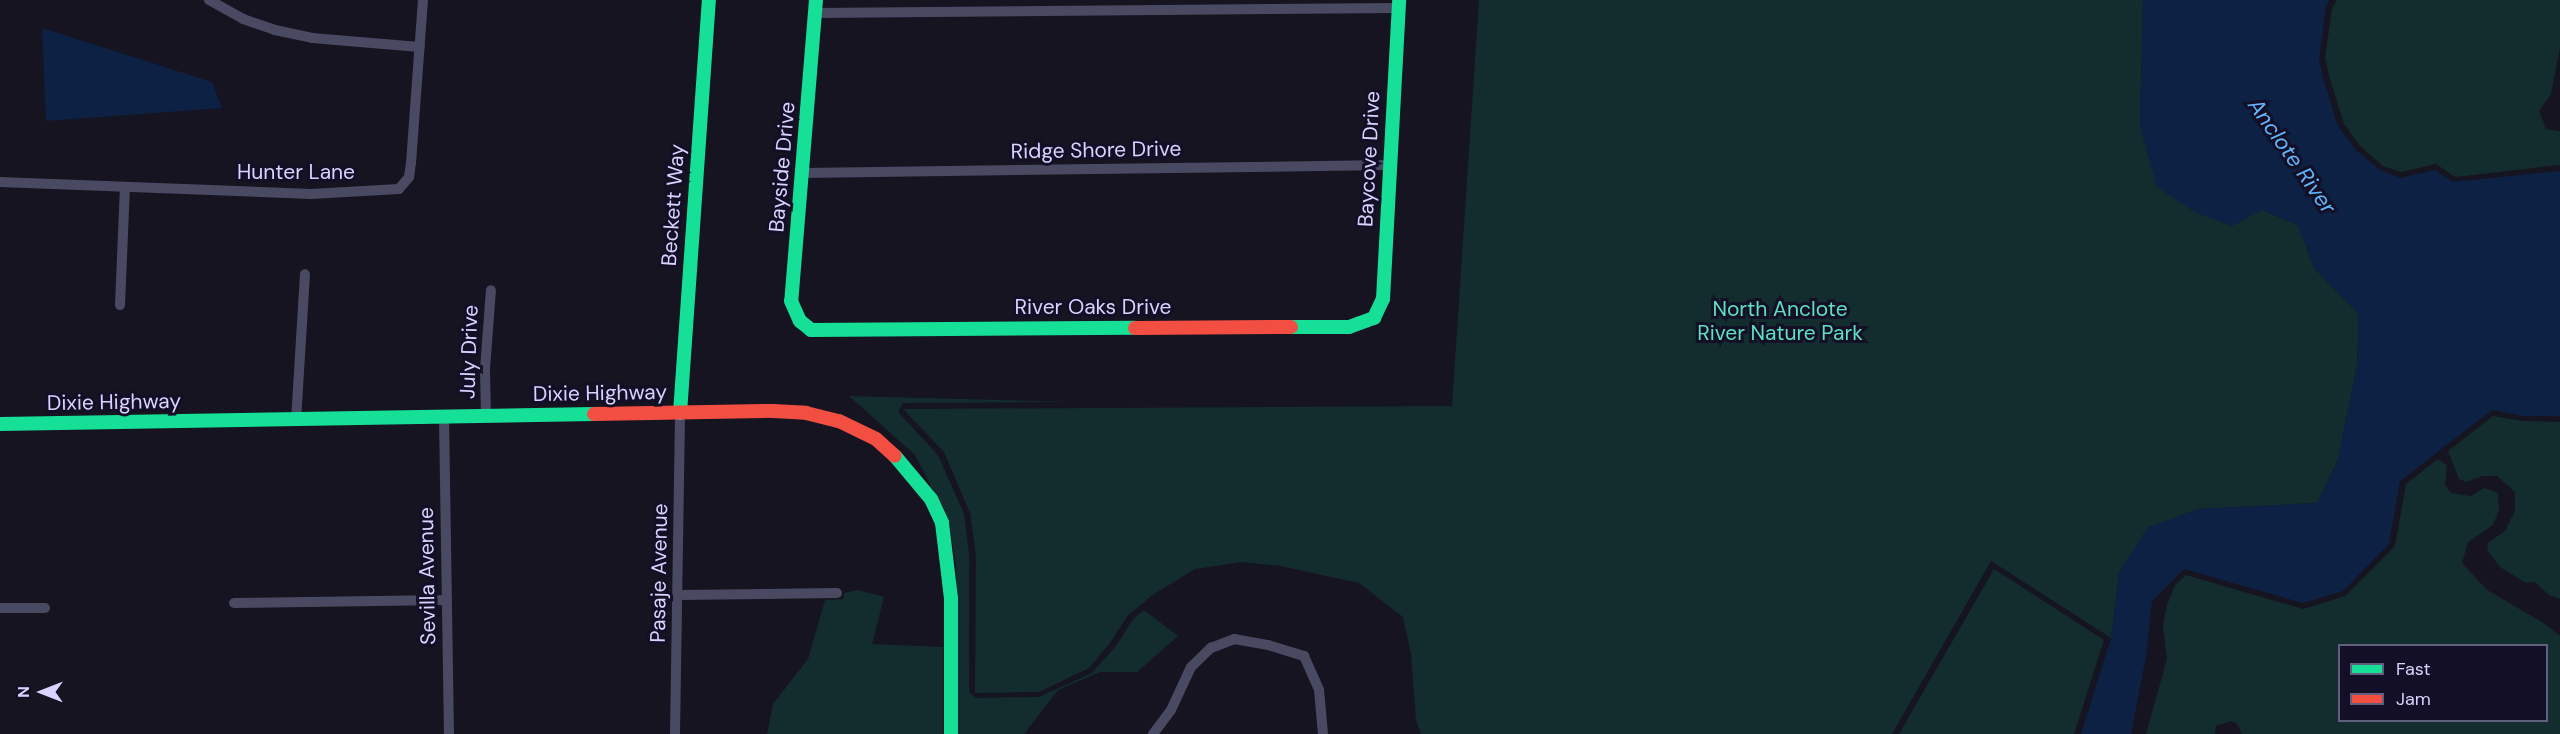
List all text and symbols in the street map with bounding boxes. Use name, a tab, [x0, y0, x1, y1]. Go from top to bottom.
street label: Baycove Drive	[1353, 90, 1385, 228]
water label: Anclote River	[2242, 93, 2342, 219]
street label: Bayside Drive	[764, 101, 800, 233]
street label: Ridge Shore Drive	[1010, 136, 1182, 164]
street label: Beckett Way	[656, 143, 690, 267]
street label: Hunter Lane	[237, 159, 355, 185]
street label: River Oaks Drive	[1015, 294, 1171, 320]
park label: North Anclote River Nature Park	[1697, 296, 1863, 346]
street label: July Drive	[455, 304, 483, 400]
street label: Dixie Highway	[533, 379, 667, 407]
street label: Dixie Highway	[47, 388, 181, 416]
street label: Pasaje Avenue	[645, 503, 673, 643]
street label: Sevilla Avenue	[413, 507, 441, 645]
legend	[2338, 644, 2548, 722]
text: Fast	[2396, 657, 2431, 681]
north arrow	[12, 662, 72, 722]
text: N	[13, 686, 34, 698]
text: Jam	[2396, 687, 2431, 711]

